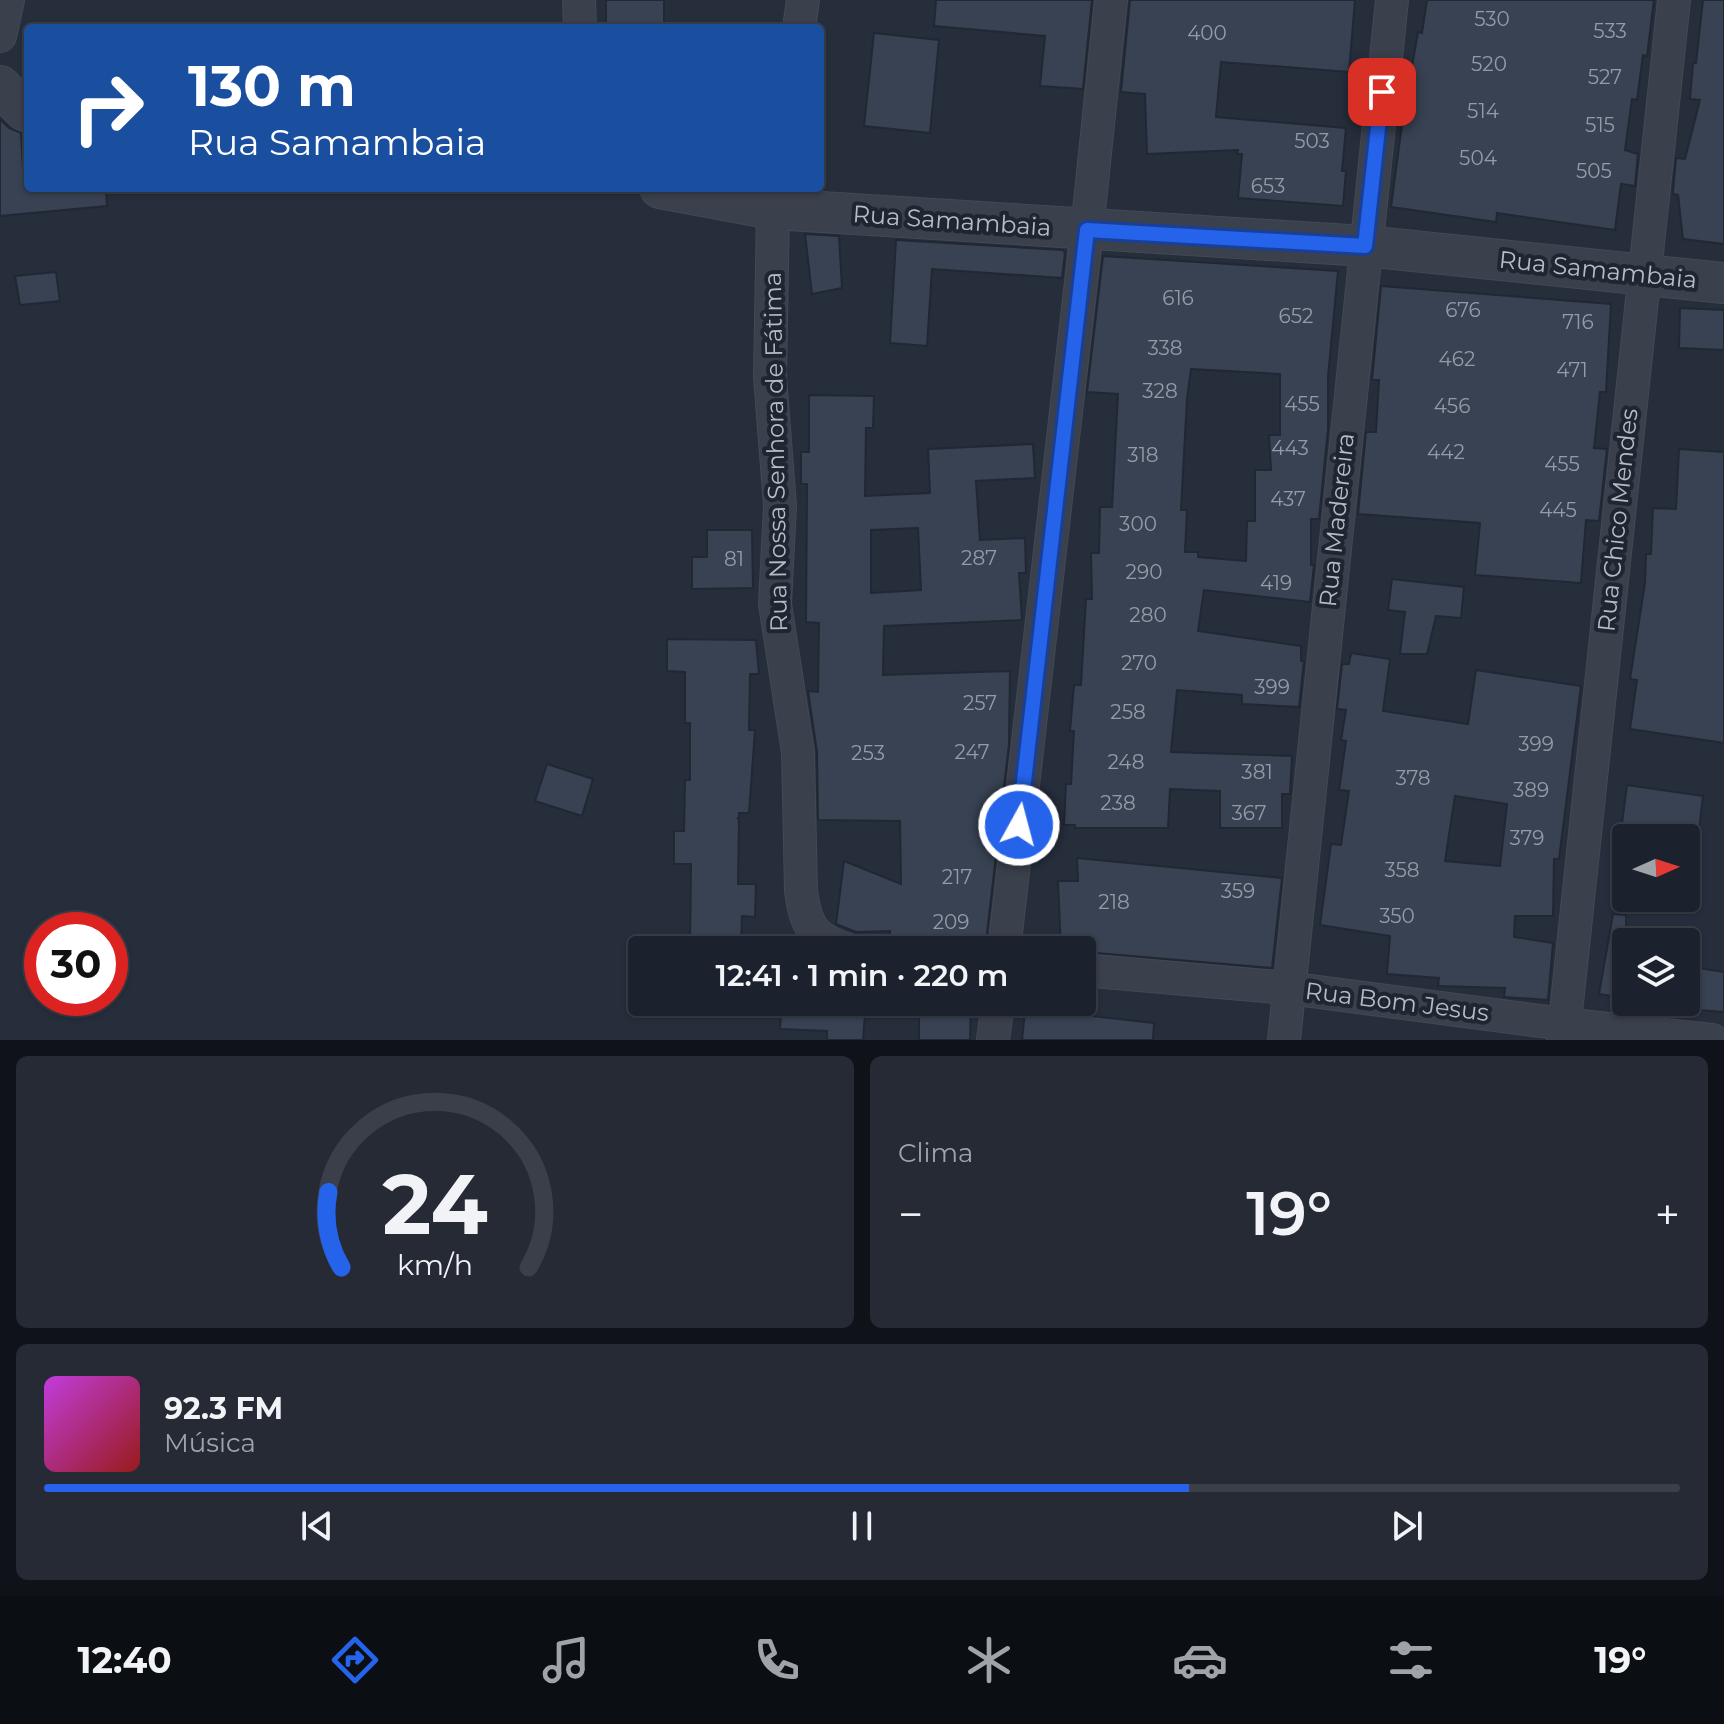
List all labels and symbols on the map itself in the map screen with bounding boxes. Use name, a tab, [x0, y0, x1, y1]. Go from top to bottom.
house number: 530	[1474, 7, 1510, 31]
house number: 533	[1593, 19, 1627, 43]
house number: 400	[1187, 21, 1227, 45]
house number: 520	[1471, 52, 1507, 76]
pin	[1348, 58, 1416, 126]
house number: 527	[1588, 65, 1622, 89]
house number: 514	[1467, 99, 1499, 123]
house number: 515	[1585, 113, 1615, 137]
house number: 503	[1294, 129, 1330, 153]
house number: 504	[1459, 146, 1497, 170]
house number: 505	[1576, 159, 1612, 183]
house number: 653	[1251, 174, 1285, 198]
street label: Rua Samambaia	[852, 199, 1052, 242]
street label: Rua Samambaia	[1498, 245, 1698, 294]
street label: Rua Nossa Senhora de Fátima	[758, 272, 793, 632]
house number: 616	[1162, 286, 1194, 310]
house number: 676	[1445, 298, 1481, 322]
house number: 652	[1279, 304, 1313, 328]
house number: 716	[1562, 310, 1594, 334]
house number: 338	[1147, 336, 1183, 360]
house number: 462	[1439, 347, 1475, 371]
house number: 471	[1556, 358, 1588, 382]
house number: 328	[1142, 379, 1178, 403]
house number: 455	[1284, 392, 1320, 416]
house number: 456	[1434, 394, 1470, 418]
street label: Rua Chico Mendes	[1591, 407, 1644, 633]
street label: Rua Madereira	[1313, 431, 1360, 608]
house number: 443	[1271, 436, 1309, 460]
house number: 442	[1427, 440, 1465, 464]
house number: 318	[1127, 443, 1159, 467]
house number: 455	[1544, 452, 1580, 476]
house number: 437	[1270, 487, 1306, 511]
house number: 445	[1539, 498, 1577, 522]
house number: 300	[1119, 512, 1157, 536]
house number: 287	[961, 546, 997, 570]
house number: 81	[724, 547, 744, 571]
house number: 290	[1126, 560, 1162, 584]
house number: 419	[1260, 571, 1292, 595]
house number: 280	[1129, 603, 1167, 627]
house number: 270	[1121, 651, 1157, 675]
house number: 399	[1254, 675, 1290, 699]
house number: 257	[963, 691, 997, 715]
house number: 258	[1110, 700, 1146, 724]
house number: 399	[1518, 732, 1554, 756]
house number: 247	[955, 740, 989, 764]
house number: 253	[851, 741, 885, 765]
house number: 248	[1107, 750, 1145, 774]
house number: 381	[1241, 760, 1273, 784]
house number: 378	[1395, 766, 1431, 790]
house number: 389	[1513, 778, 1549, 802]
position arrow	[977, 783, 1061, 867]
house number: 238	[1100, 791, 1136, 815]
house number: 367	[1231, 801, 1267, 825]
north arrow	[1612, 824, 1700, 912]
house number: 379	[1510, 826, 1545, 850]
house number: 358	[1384, 858, 1420, 882]
house number: 217	[942, 865, 972, 889]
house number: 359	[1221, 879, 1255, 903]
house number: 218	[1098, 890, 1130, 914]
house number: 350	[1379, 904, 1415, 928]
house number: 209	[933, 910, 969, 934]
speed limit sign: 30	[24, 912, 128, 1016]
street label: Rua Bom Jesus	[1304, 976, 1491, 1027]

